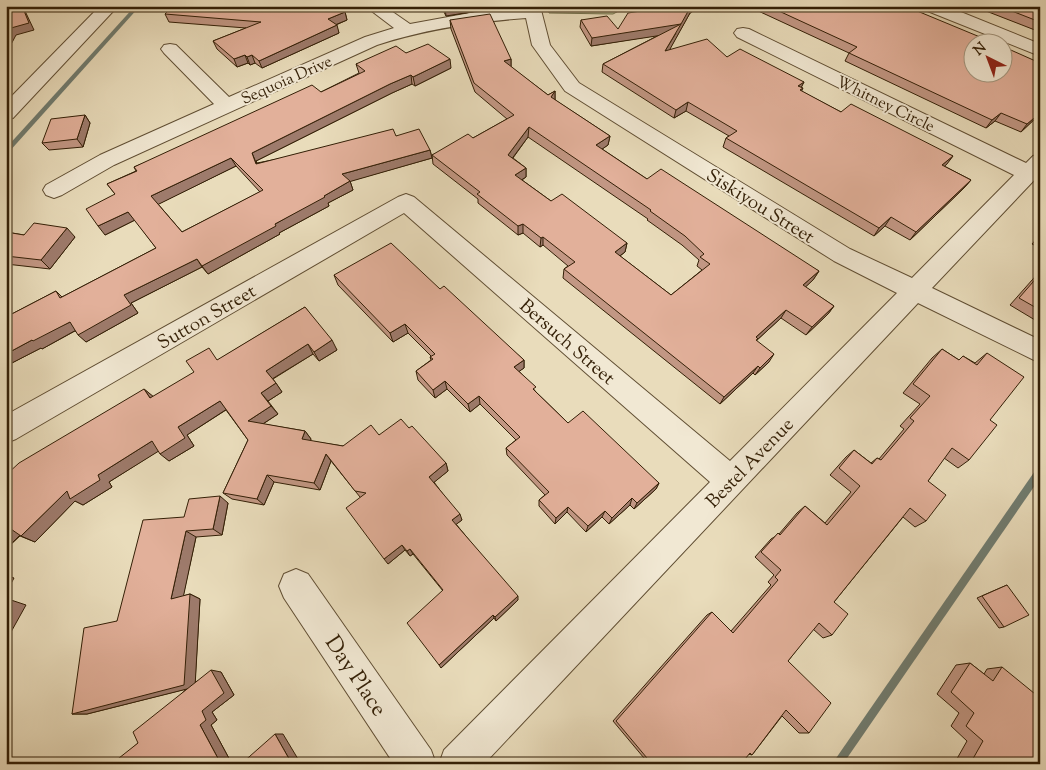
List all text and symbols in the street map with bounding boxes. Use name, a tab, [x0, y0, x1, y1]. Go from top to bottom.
north arrow	[964, 32, 1014, 82]
text: N	[970, 39, 991, 61]
street label: Sequoia Drive	[238, 51, 336, 112]
street label: Whitney Circle	[832, 71, 938, 139]
street label: Siskiyou Street	[700, 163, 820, 252]
street label: Sutton Street	[153, 279, 262, 357]
street label: Bersuch Street	[513, 294, 621, 392]
street label: Bestel Avenue	[701, 412, 801, 515]
street label: Day Place	[316, 630, 393, 724]

